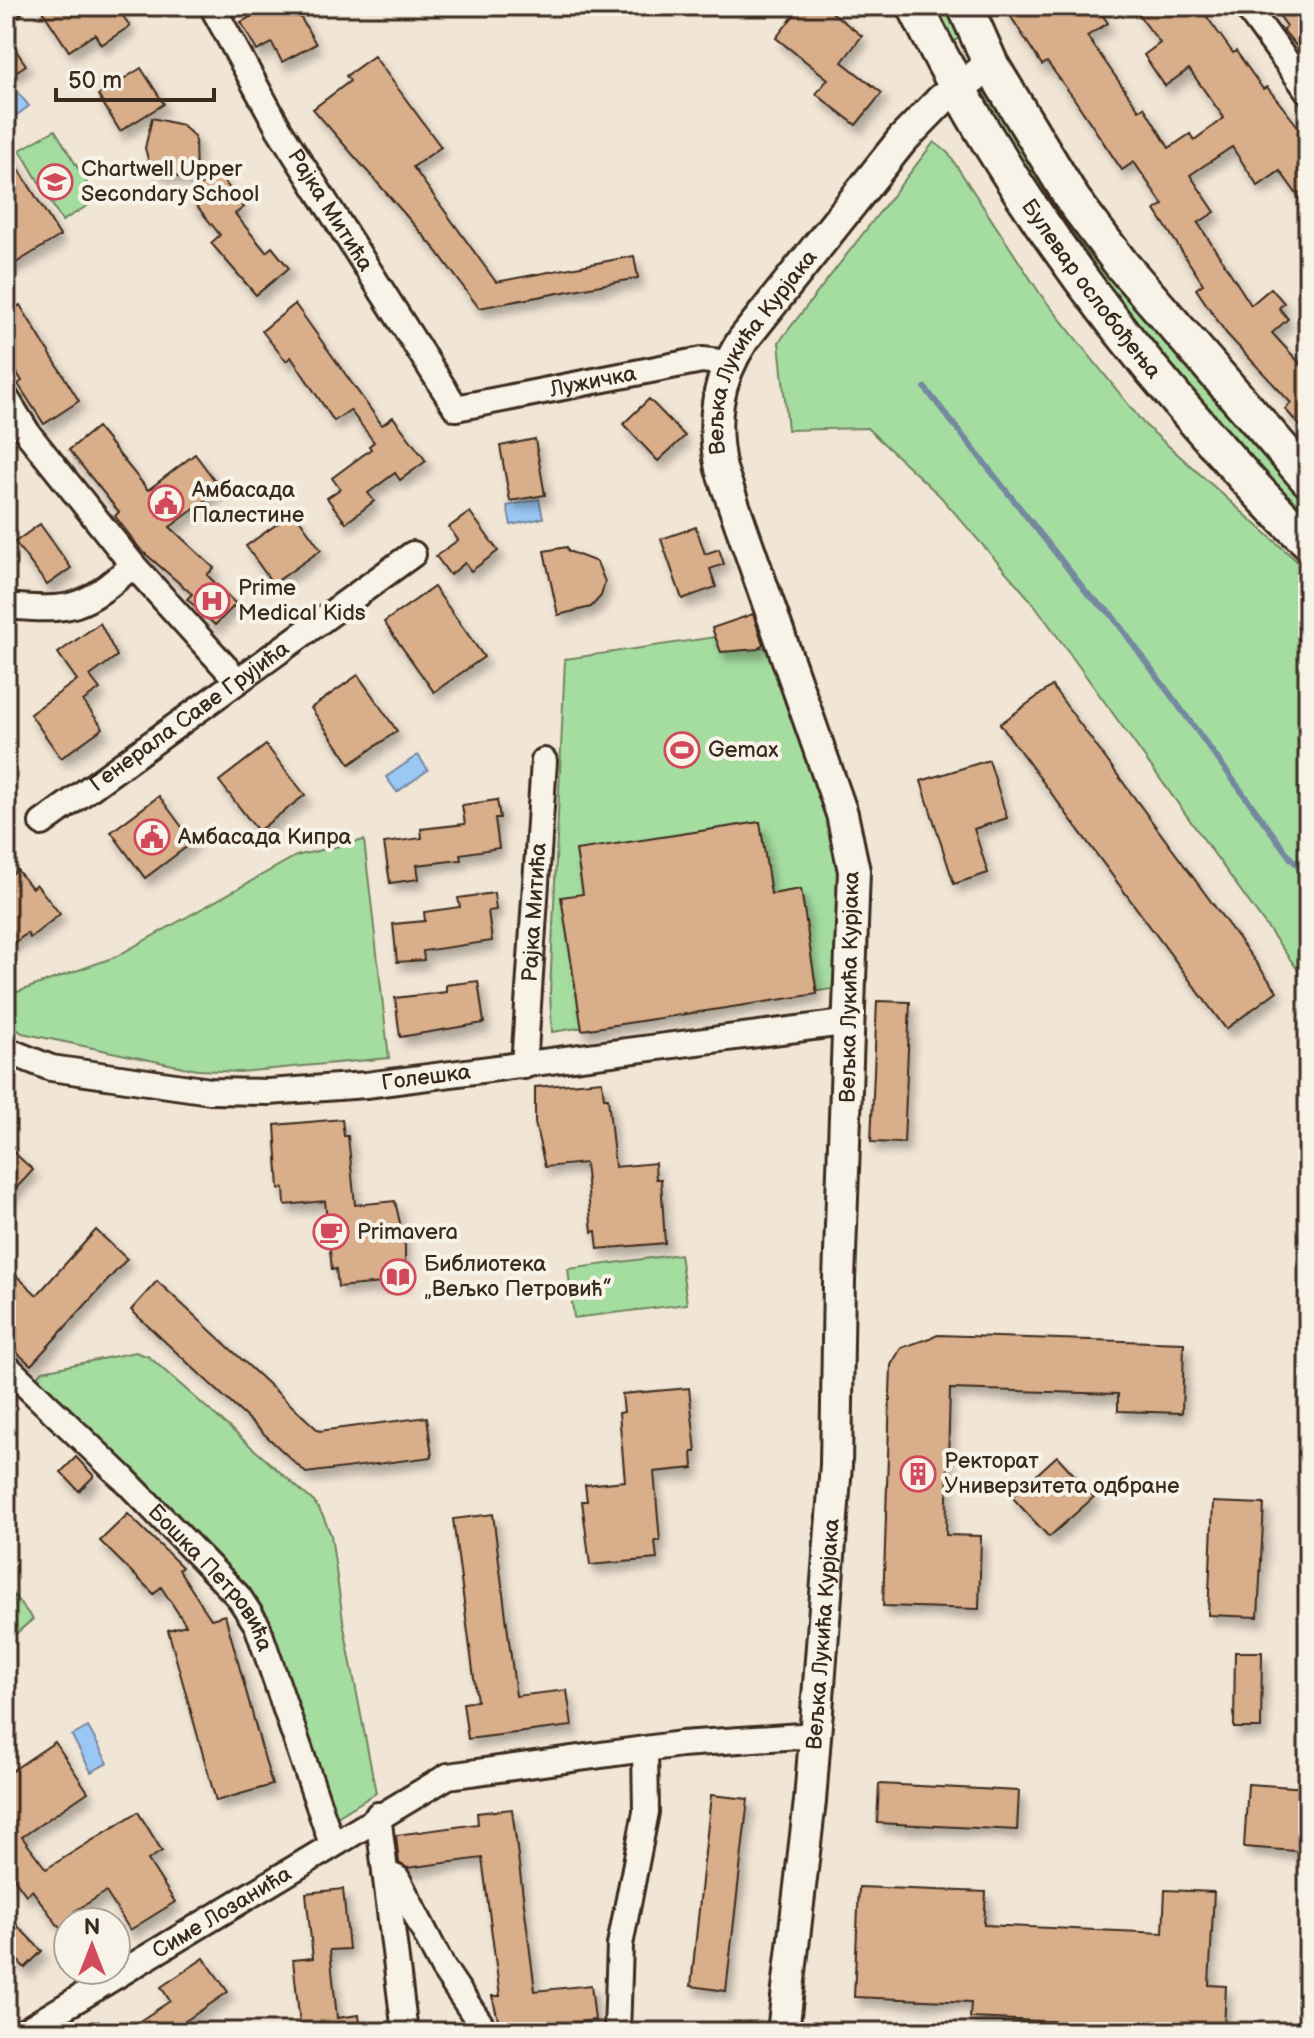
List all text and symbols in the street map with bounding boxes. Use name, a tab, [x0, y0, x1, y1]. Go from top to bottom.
scale bar	[56, 52, 214, 102]
text: 50 m	[68, 66, 122, 95]
street label: Рајка Митића	[282, 144, 379, 276]
place label: Chartwell Upper Secondary School	[81, 156, 259, 208]
school or university icon: Chartwell Upper Secondary School	[36, 163, 74, 201]
street label: Булевар ослобођења	[1016, 194, 1167, 384]
street label: Вељка Лукића Курјака	[703, 244, 823, 456]
street label: Лужичка	[546, 360, 638, 403]
place label: Амбасада Палестине	[191, 477, 304, 529]
public building icon: Амбасада Палестине	[147, 484, 185, 522]
place label: Prime Medical Kids	[238, 575, 366, 627]
hospital icon: Prime Medical Kids	[193, 582, 231, 620]
street label: Генерала Саве Грујића	[84, 635, 294, 797]
sports icon: Gemax	[663, 731, 701, 769]
place label: Gemax	[708, 737, 779, 764]
public building icon: Амбасада Кипра	[133, 818, 171, 856]
place label: Амбасада Кипра	[177, 824, 352, 851]
street label: Рајка Митића	[516, 842, 552, 983]
street label: Вељка Лукића Курјака	[834, 871, 866, 1103]
street label: Голешка	[380, 1058, 472, 1096]
cafe icon: Primavera	[312, 1213, 350, 1251]
place label: Primavera	[357, 1219, 458, 1246]
place label: Библиотека „Вељко Петровић”	[424, 1251, 612, 1303]
library icon: Библиотека „Вељко Петровић”	[379, 1258, 417, 1296]
place label: Ректорат Универзитета одбране	[944, 1448, 1180, 1500]
building icon: Ректорат Универзитета одбране	[899, 1455, 937, 1493]
street label: Бошка Петровића	[142, 1498, 278, 1655]
street label: Вељка Лукића Курјака	[801, 1517, 845, 1751]
street label: Симе Лозанића	[147, 1860, 296, 1964]
north arrow	[52, 1906, 132, 1986]
text: N	[84, 1914, 100, 1941]

